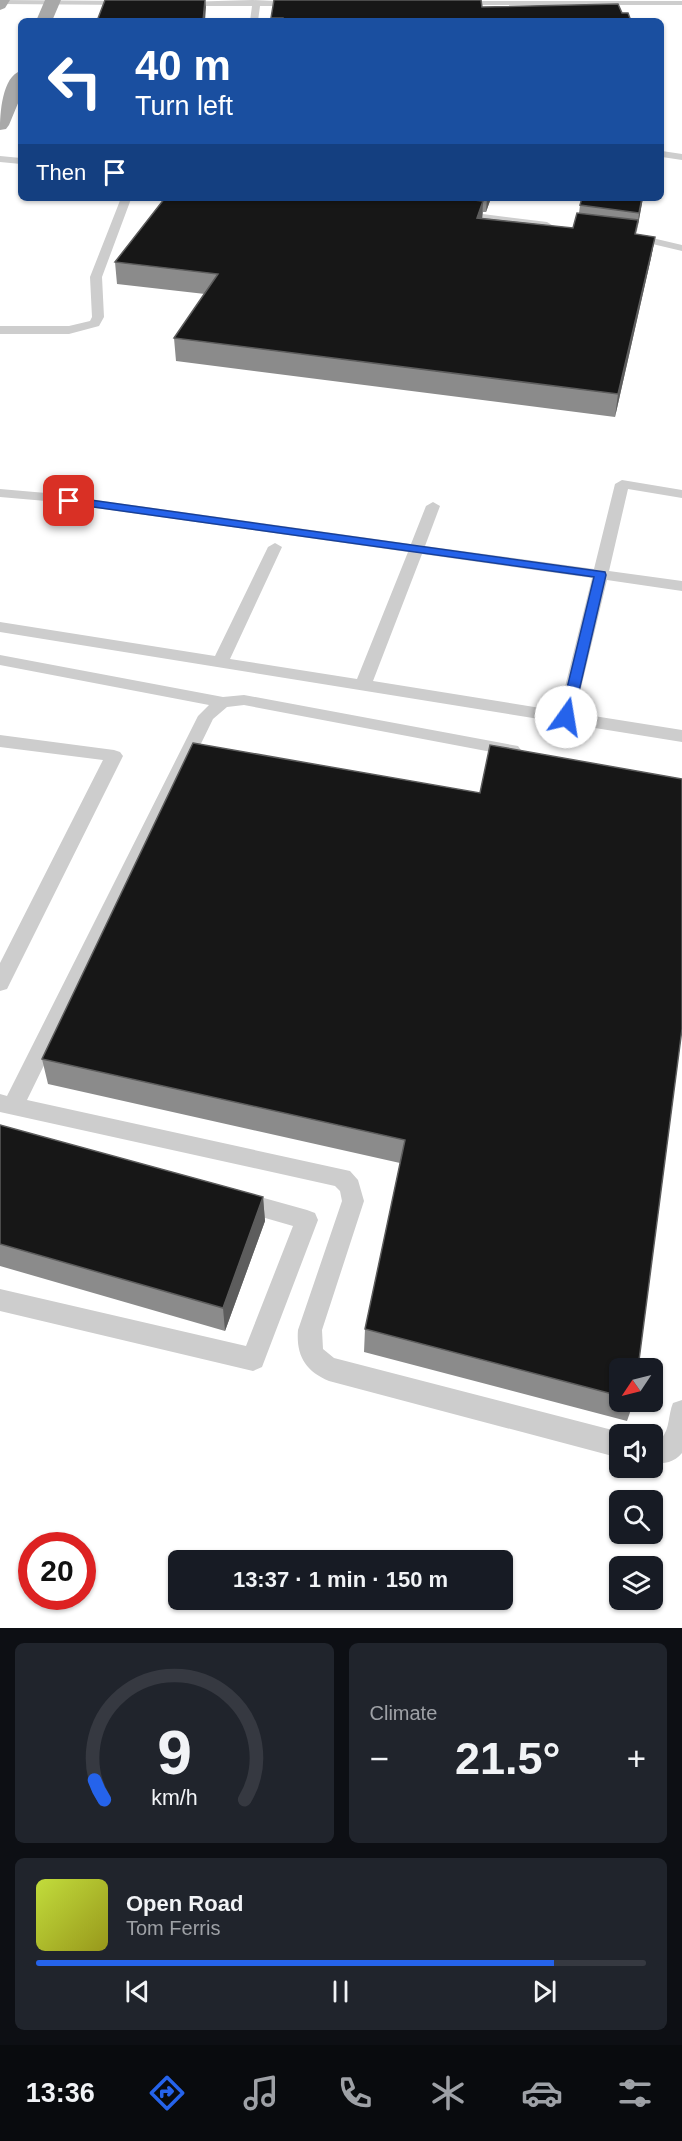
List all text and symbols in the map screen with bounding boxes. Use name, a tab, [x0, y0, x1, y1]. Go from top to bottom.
icon: left	[36, 42, 114, 120]
text: 40 m	[135, 42, 231, 89]
text: Turn left	[135, 91, 233, 121]
icon: arrive	[98, 156, 131, 189]
text: Then	[36, 160, 86, 185]
pin	[43, 475, 94, 526]
icon: arrive	[52, 484, 85, 517]
position arrow	[534, 685, 598, 749]
north arrow	[609, 1358, 663, 1412]
map controls	[609, 1358, 663, 1610]
button: sound	[609, 1424, 663, 1478]
button: search	[609, 1490, 663, 1544]
speed limit sign: 20	[18, 1532, 96, 1610]
button: layers	[609, 1556, 663, 1610]
text: 13:37 · 1 min · 150 m	[233, 1567, 448, 1592]
text: Climate	[370, 1702, 437, 1724]
text: 9	[157, 1718, 192, 1787]
text: 21.5°	[455, 1733, 561, 1784]
text: −	[370, 1740, 389, 1777]
text: +	[627, 1740, 646, 1777]
text: km/h	[151, 1786, 197, 1810]
text: Open Road	[126, 1891, 243, 1916]
text: Tom Ferris	[126, 1917, 220, 1939]
icon: previous	[121, 1975, 154, 2008]
icon: pause	[324, 1975, 357, 2008]
icon: next	[528, 1975, 561, 2008]
icon: directions	[146, 2072, 188, 2114]
icon: music	[240, 2072, 282, 2114]
icon: phone	[334, 2072, 376, 2114]
icon: climate	[427, 2072, 469, 2114]
icon: car	[521, 2072, 563, 2114]
icon: filters	[614, 2072, 656, 2114]
text: 13:36	[26, 2078, 95, 2108]

